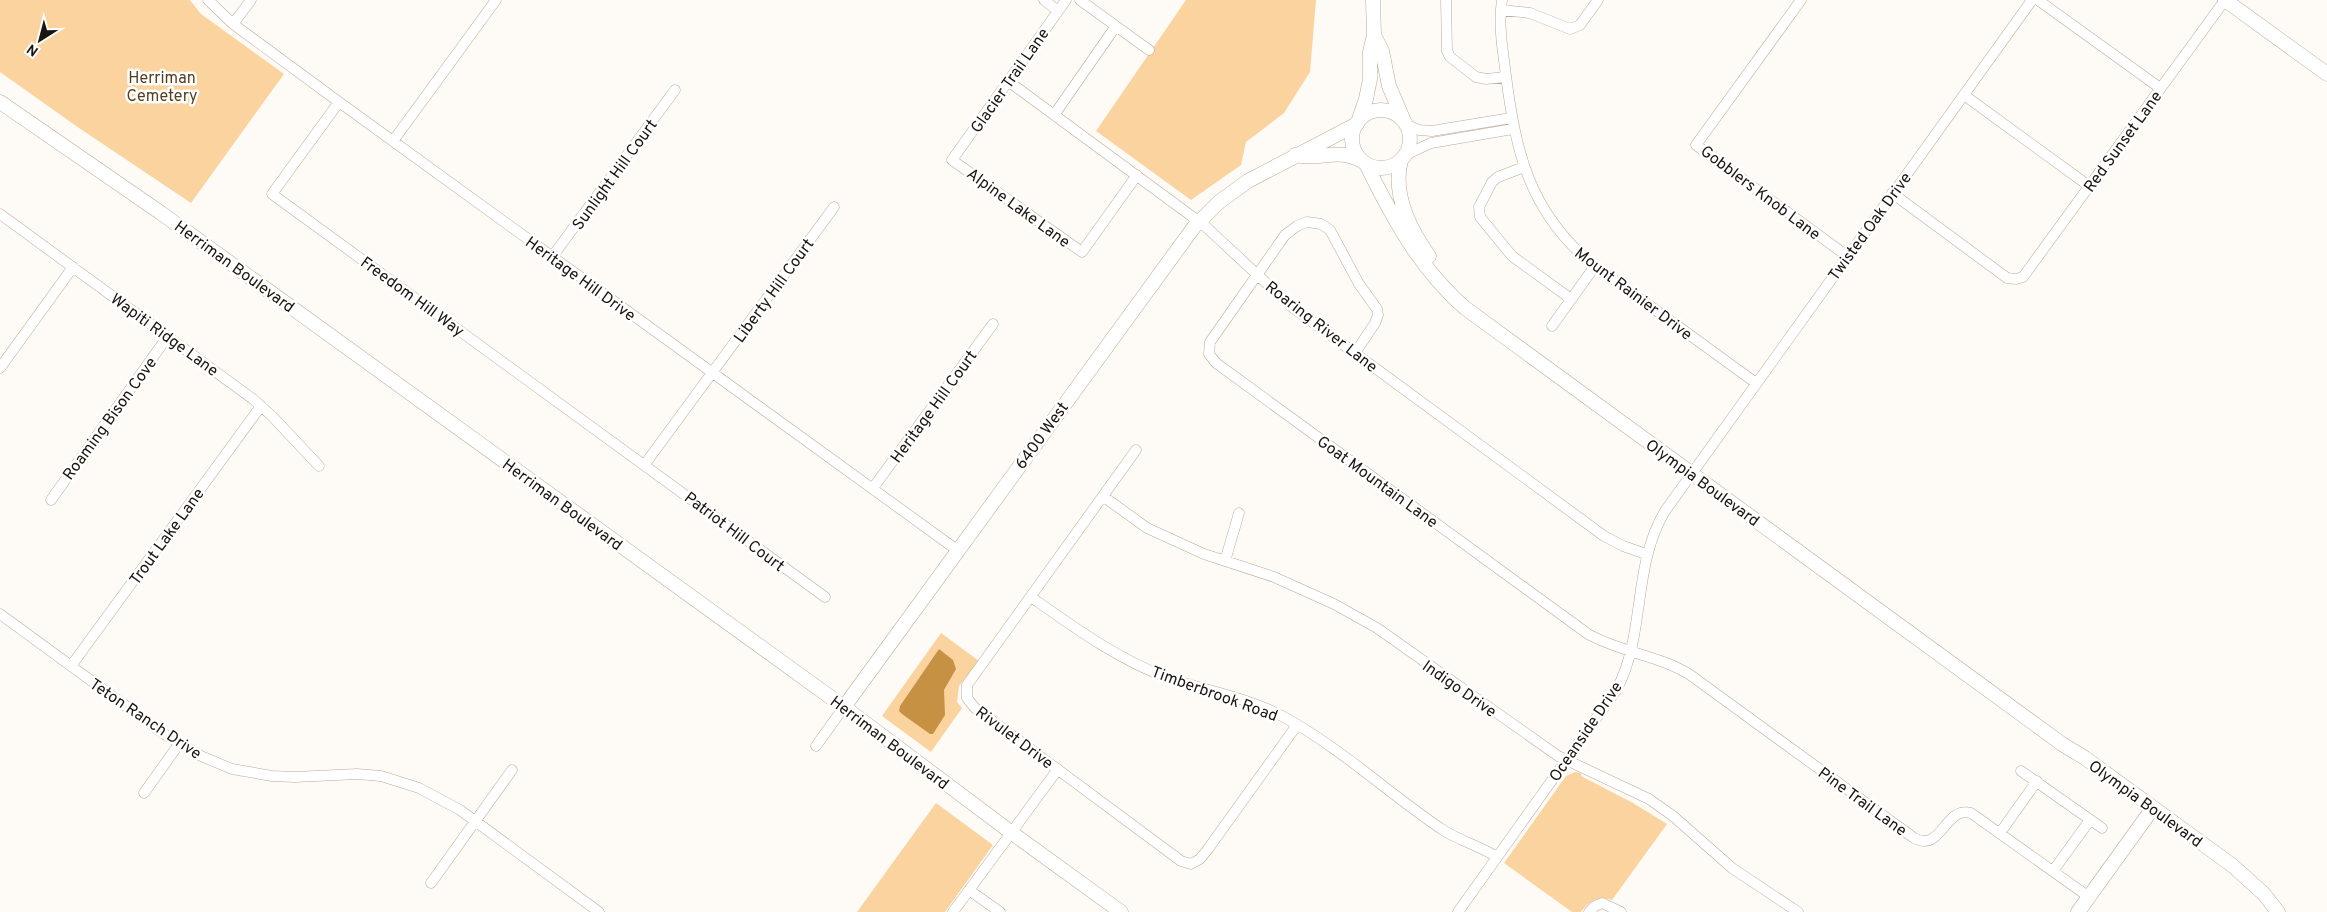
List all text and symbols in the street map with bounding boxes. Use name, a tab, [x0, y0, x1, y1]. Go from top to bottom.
north arrow	[15, 15, 65, 65]
street label: Glacier Trail Lane	[967, 25, 1054, 138]
text: N	[24, 39, 42, 59]
park label: Herriman Cemetery	[127, 69, 197, 107]
street label: Red Sunset Lane	[2080, 88, 2167, 197]
street label: Sunlight Hill Court	[569, 116, 662, 234]
street label: Gobblers Knob Lane	[1696, 142, 1824, 245]
street label: Alpine Lake Lane	[962, 164, 1073, 253]
street label: Twisted Oak Drive	[1825, 169, 1917, 285]
street label: Herriman Boulevard	[170, 217, 298, 318]
street label: Heritage Hill Drive	[521, 233, 639, 326]
street label: Liberty Hill Court	[730, 235, 819, 347]
street label: Mount Rainier Drive	[1570, 244, 1696, 345]
street label: Freedom Hill Way	[356, 253, 468, 342]
street label: Roaring River Lane	[1261, 277, 1381, 378]
street label: Wapiti Ridge Lane	[106, 290, 222, 382]
street label: Heritage Hill Court	[887, 347, 982, 467]
street label: Roaming Bison Cove	[59, 354, 162, 485]
street label: 6400 West	[1012, 399, 1074, 474]
street label: Goat Mountain Lane	[1313, 432, 1441, 533]
street label: Olympia Boulevard	[1641, 436, 1763, 532]
street label: Herriman Boulevard	[498, 455, 626, 556]
street label: Trout Lake Lane	[126, 485, 209, 589]
street label: Patriot Hill Court	[680, 488, 788, 577]
street label: Indigo Drive	[1418, 657, 1500, 723]
street label: Timberbrook Road	[1148, 663, 1280, 727]
street label: Teton Ranch Drive	[85, 675, 205, 765]
street label: Oceanside Drive	[1546, 678, 1628, 786]
street label: Herriman Boulevard	[825, 692, 952, 795]
street label: Rivulet Drive	[971, 703, 1057, 774]
street label: Olympia Boulevard	[2084, 757, 2206, 853]
street label: Pine Trail Lane	[1814, 764, 1910, 842]

